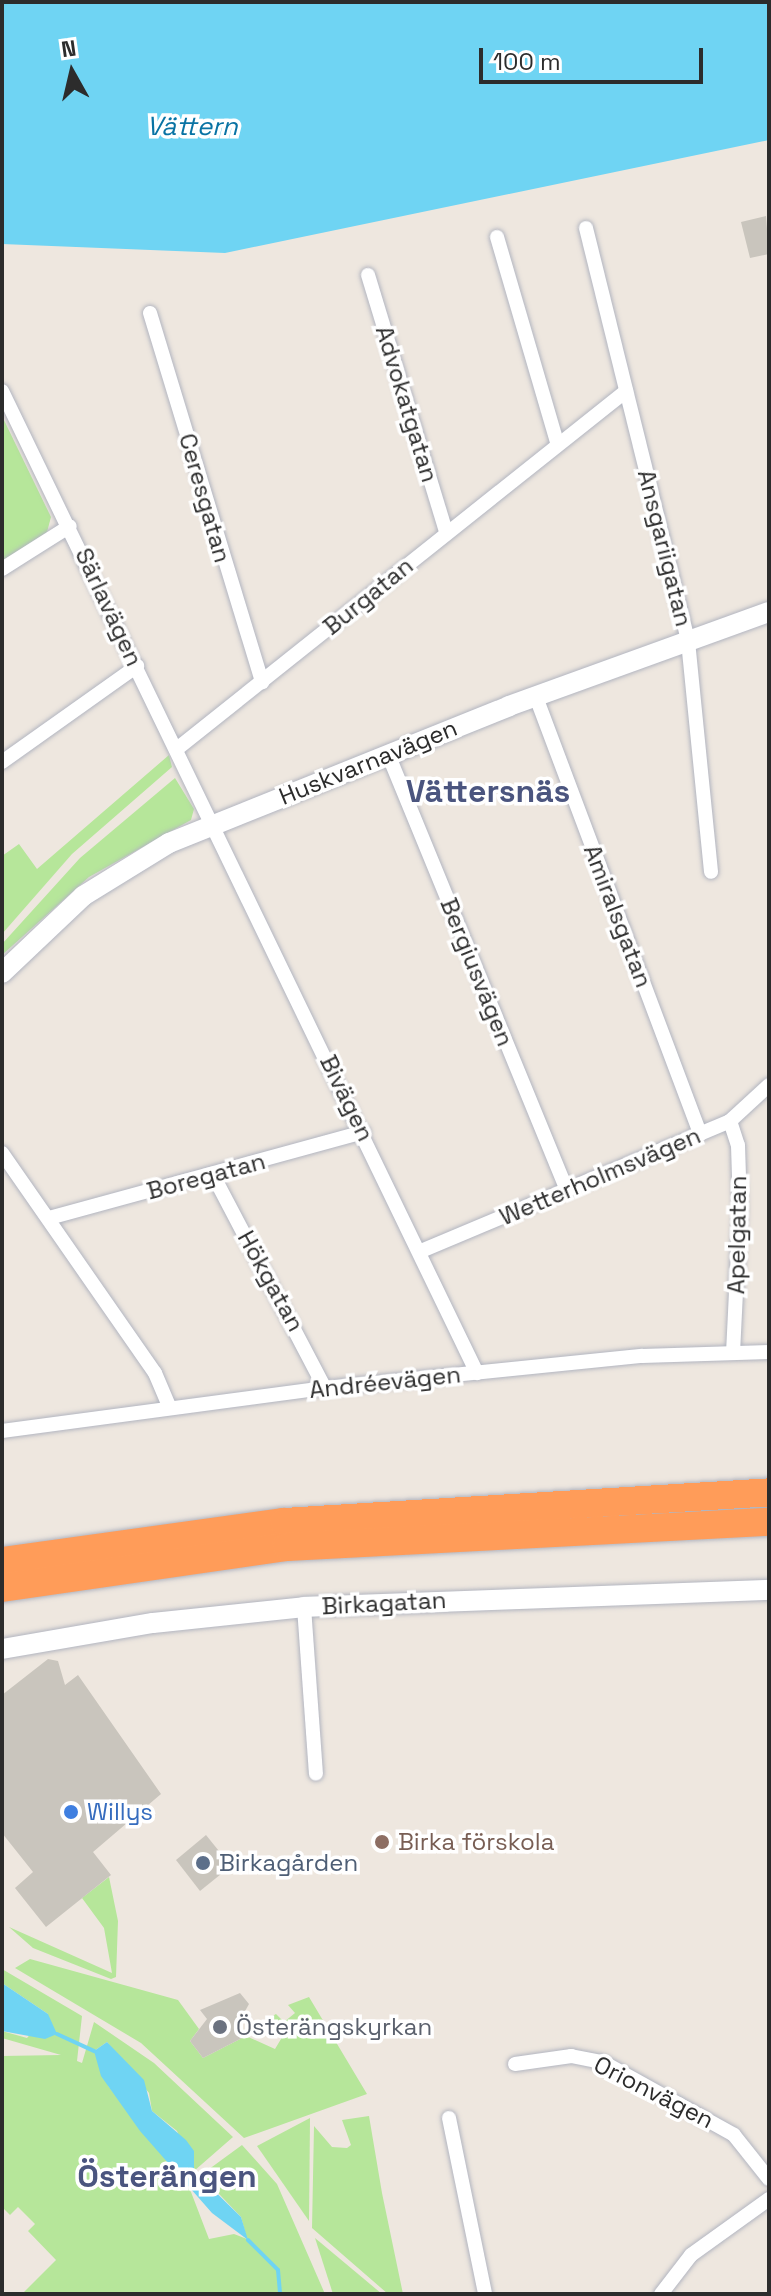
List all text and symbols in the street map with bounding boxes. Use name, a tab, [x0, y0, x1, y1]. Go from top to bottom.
north arrow	[32, 32, 112, 112]
scale bar	[483, 32, 707, 82]
text: N	[59, 33, 78, 63]
text: 100 m	[493, 46, 561, 77]
water label: Vättern	[146, 111, 238, 143]
street label: Advokatgatan	[370, 322, 444, 486]
street label: Ceresgatan	[173, 430, 237, 566]
street label: Ansgariigatan	[632, 467, 698, 629]
street label: Särlavägen	[69, 543, 149, 671]
street label: Burgatan	[317, 551, 419, 641]
street label: Huskvarnavägen	[275, 713, 461, 811]
district label: Vättersnäs	[406, 772, 570, 810]
street label: Amiralsgatan	[578, 841, 658, 991]
street label: Bergiusvägen	[434, 894, 520, 1050]
street label: Bivägen	[314, 1050, 380, 1146]
street label: Wetterholmsvägen	[495, 1121, 705, 1231]
street label: Boregatan	[144, 1146, 268, 1206]
street label: Apelgatan	[722, 1175, 752, 1295]
street label: Hökgatan	[232, 1226, 310, 1336]
street label: Andréevägen	[308, 1360, 462, 1404]
street label: Birkagatan	[321, 1585, 447, 1621]
place label: Willys	[87, 1798, 153, 1826]
marker: Willys	[62, 1803, 80, 1821]
place label: Birka förskola	[398, 1828, 555, 1856]
marker: Birka förskola	[373, 1833, 391, 1851]
place label: Birkagården	[219, 1849, 358, 1877]
marker: Birkagården	[194, 1854, 212, 1872]
place label: Österängskyrkan	[236, 2013, 432, 2041]
marker: Österängskyrkan	[211, 2018, 229, 2036]
street label: Orionvägen	[589, 2050, 719, 2134]
district label: Österängen	[77, 2157, 257, 2195]

